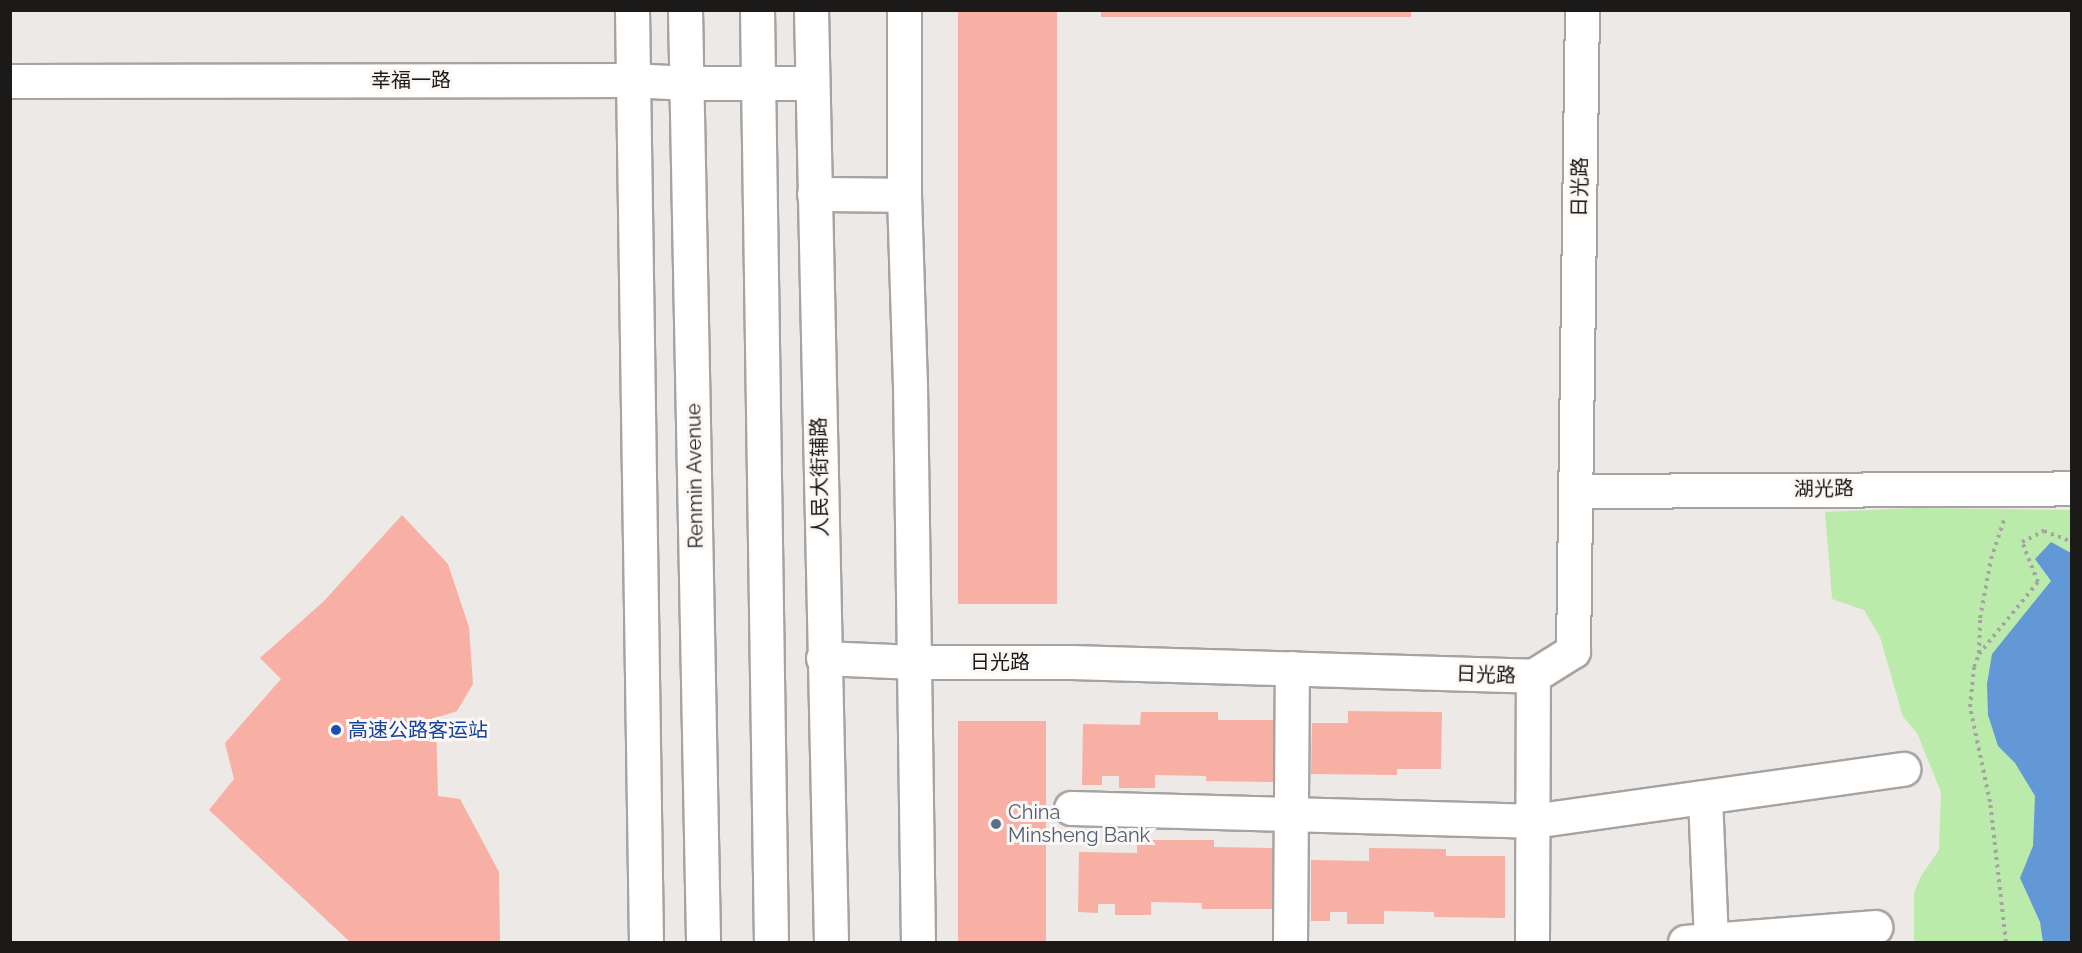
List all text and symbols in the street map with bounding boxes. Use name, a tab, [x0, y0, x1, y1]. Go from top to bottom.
street label: 幸福一路	[371, 68, 451, 92]
street label: 日光路	[1567, 157, 1593, 217]
street label: Renmin Avenue	[682, 403, 708, 549]
street label: 人民大街辅路	[807, 417, 833, 537]
street label: 湖光路	[1794, 476, 1854, 502]
street label: 日光路	[970, 650, 1030, 674]
street label: 日光路	[1456, 662, 1516, 688]
place label: 高速公路客运站	[348, 718, 488, 742]
marker: 高速公路客运站	[329, 723, 343, 737]
place label: China Minsheng Bank	[1008, 801, 1150, 848]
marker: China Minsheng Bank	[989, 817, 1003, 831]

